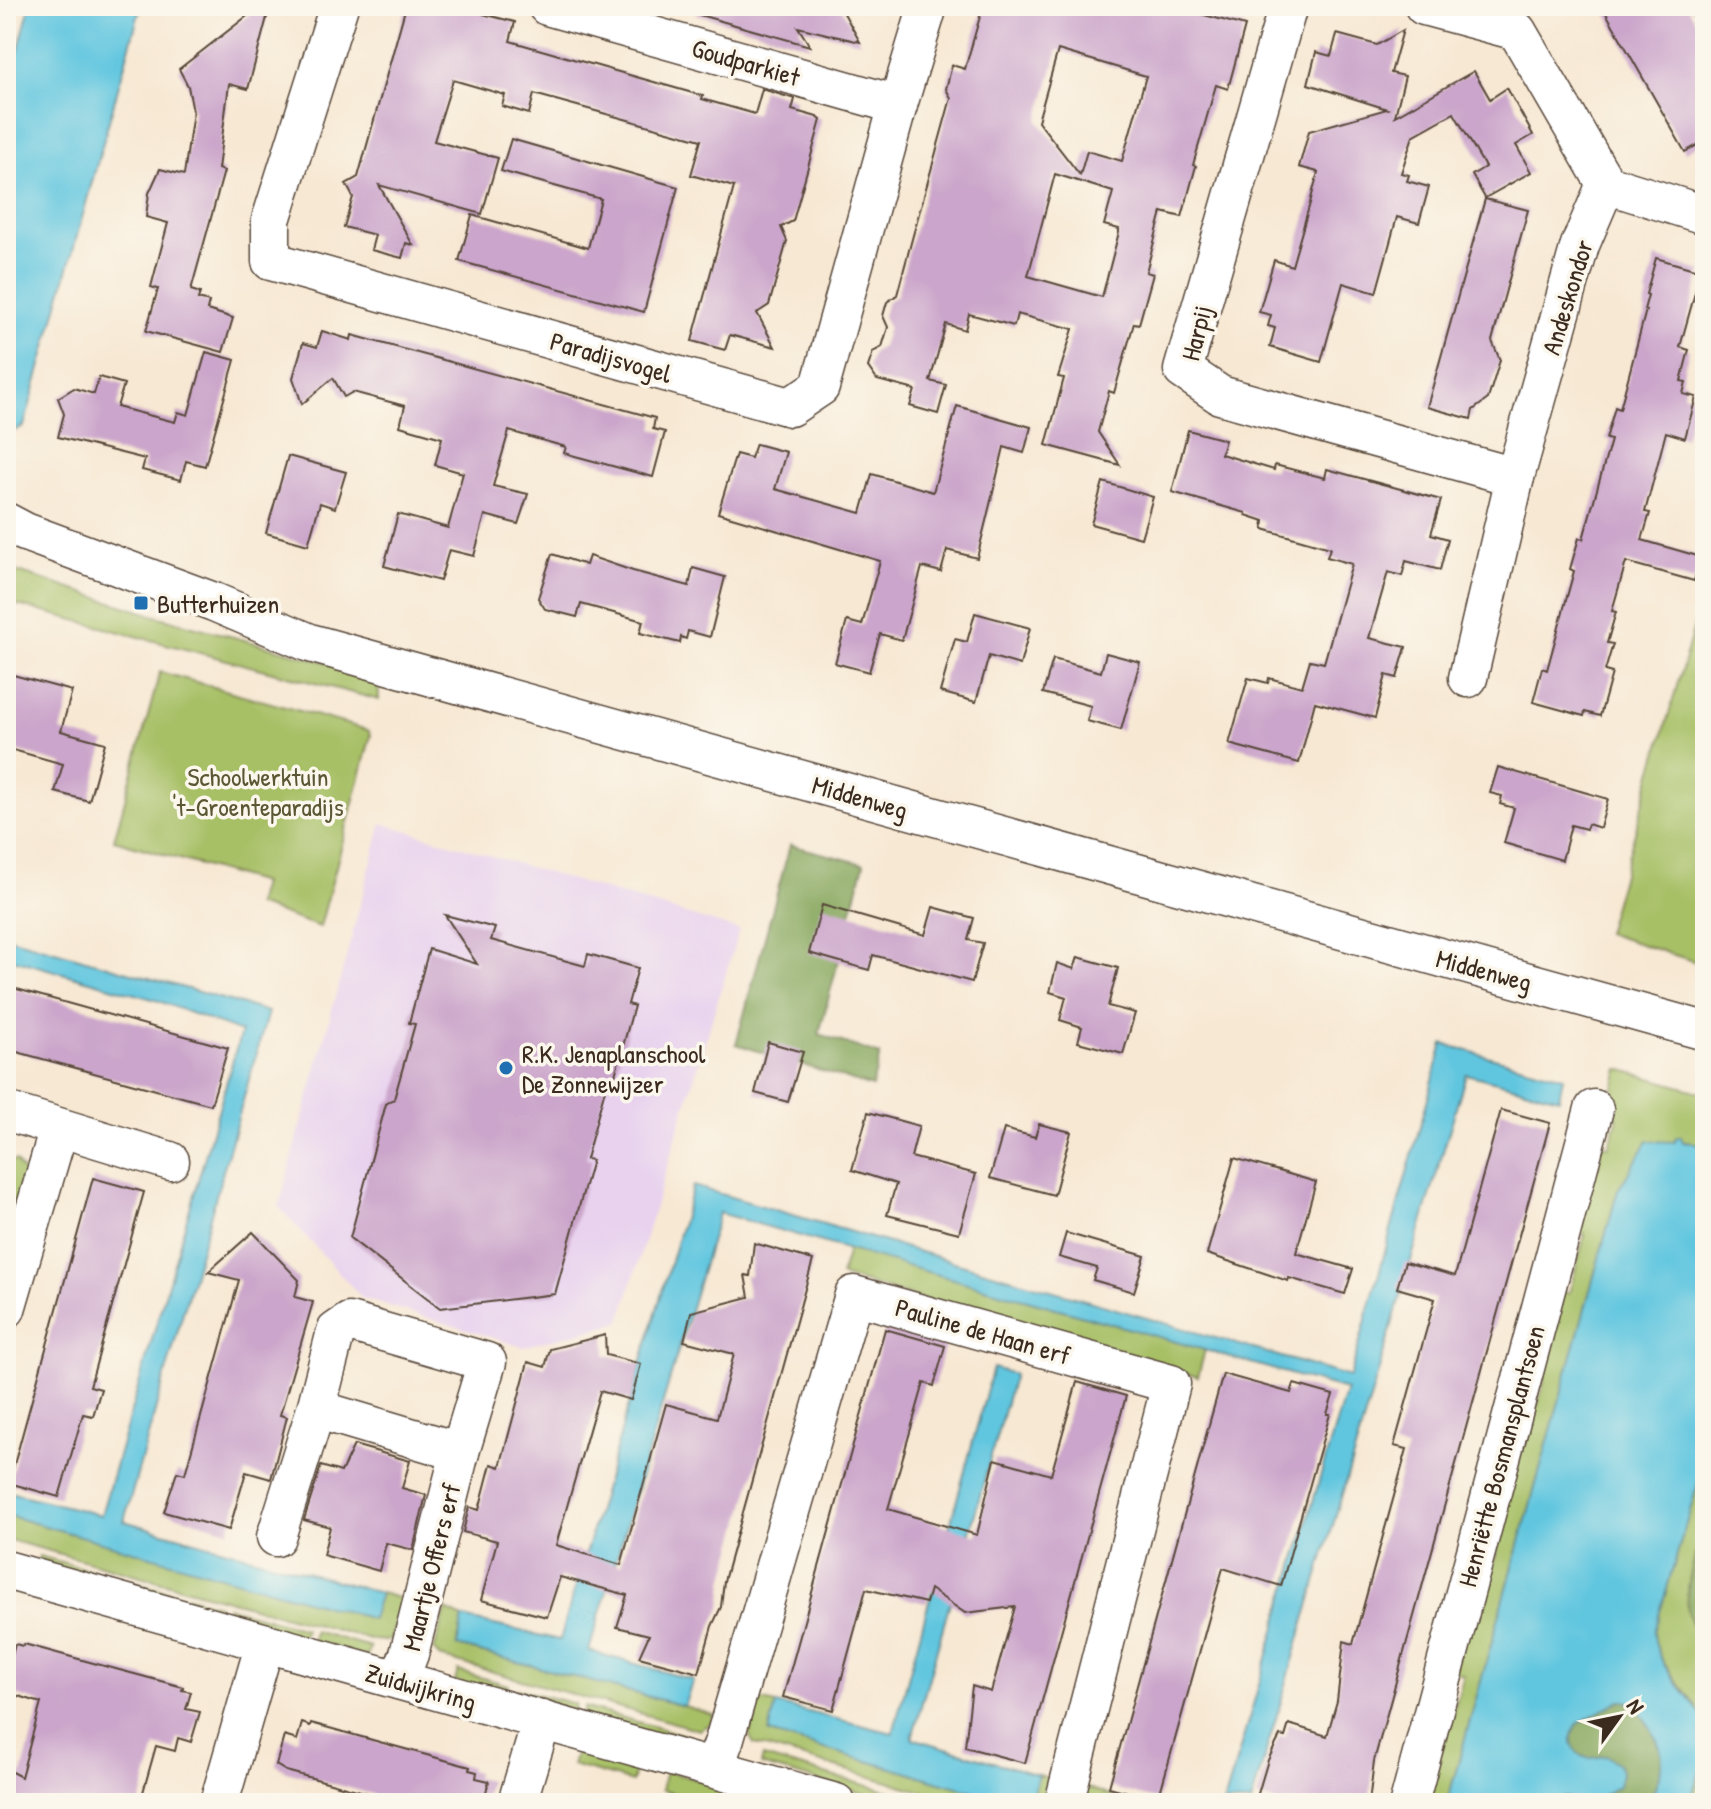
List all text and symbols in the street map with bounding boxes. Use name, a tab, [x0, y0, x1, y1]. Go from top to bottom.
street label: Goudparkiet	[688, 30, 805, 94]
street label: Andeskondor	[1533, 235, 1601, 359]
street label: Harpij	[1172, 302, 1220, 364]
street label: Paradijsvogel	[546, 323, 676, 391]
place label: Butterhuizen	[157, 586, 279, 621]
marker: Butterhuizen	[132, 594, 150, 612]
park label: Schoolwerktuin 't-Groenteparadijs	[172, 759, 344, 824]
street label: Middenweg	[808, 767, 912, 827]
street label: Middenweg	[1432, 940, 1536, 1000]
place label: R.K. Jenaplanschool De Zonnewijzer	[522, 1036, 705, 1101]
marker: R.K. Jenaplanschool De Zonnewijzer	[497, 1059, 515, 1077]
street label: Pauline de Haan erf	[891, 1289, 1075, 1373]
street label: Henriëtte Bosmansplantsoen	[1449, 1321, 1553, 1591]
street label: Maartje Offers erf	[393, 1479, 469, 1654]
street label: Zuidwijkring	[362, 1655, 480, 1719]
north arrow	[1579, 1677, 1659, 1757]
text: N	[1620, 1693, 1652, 1719]

